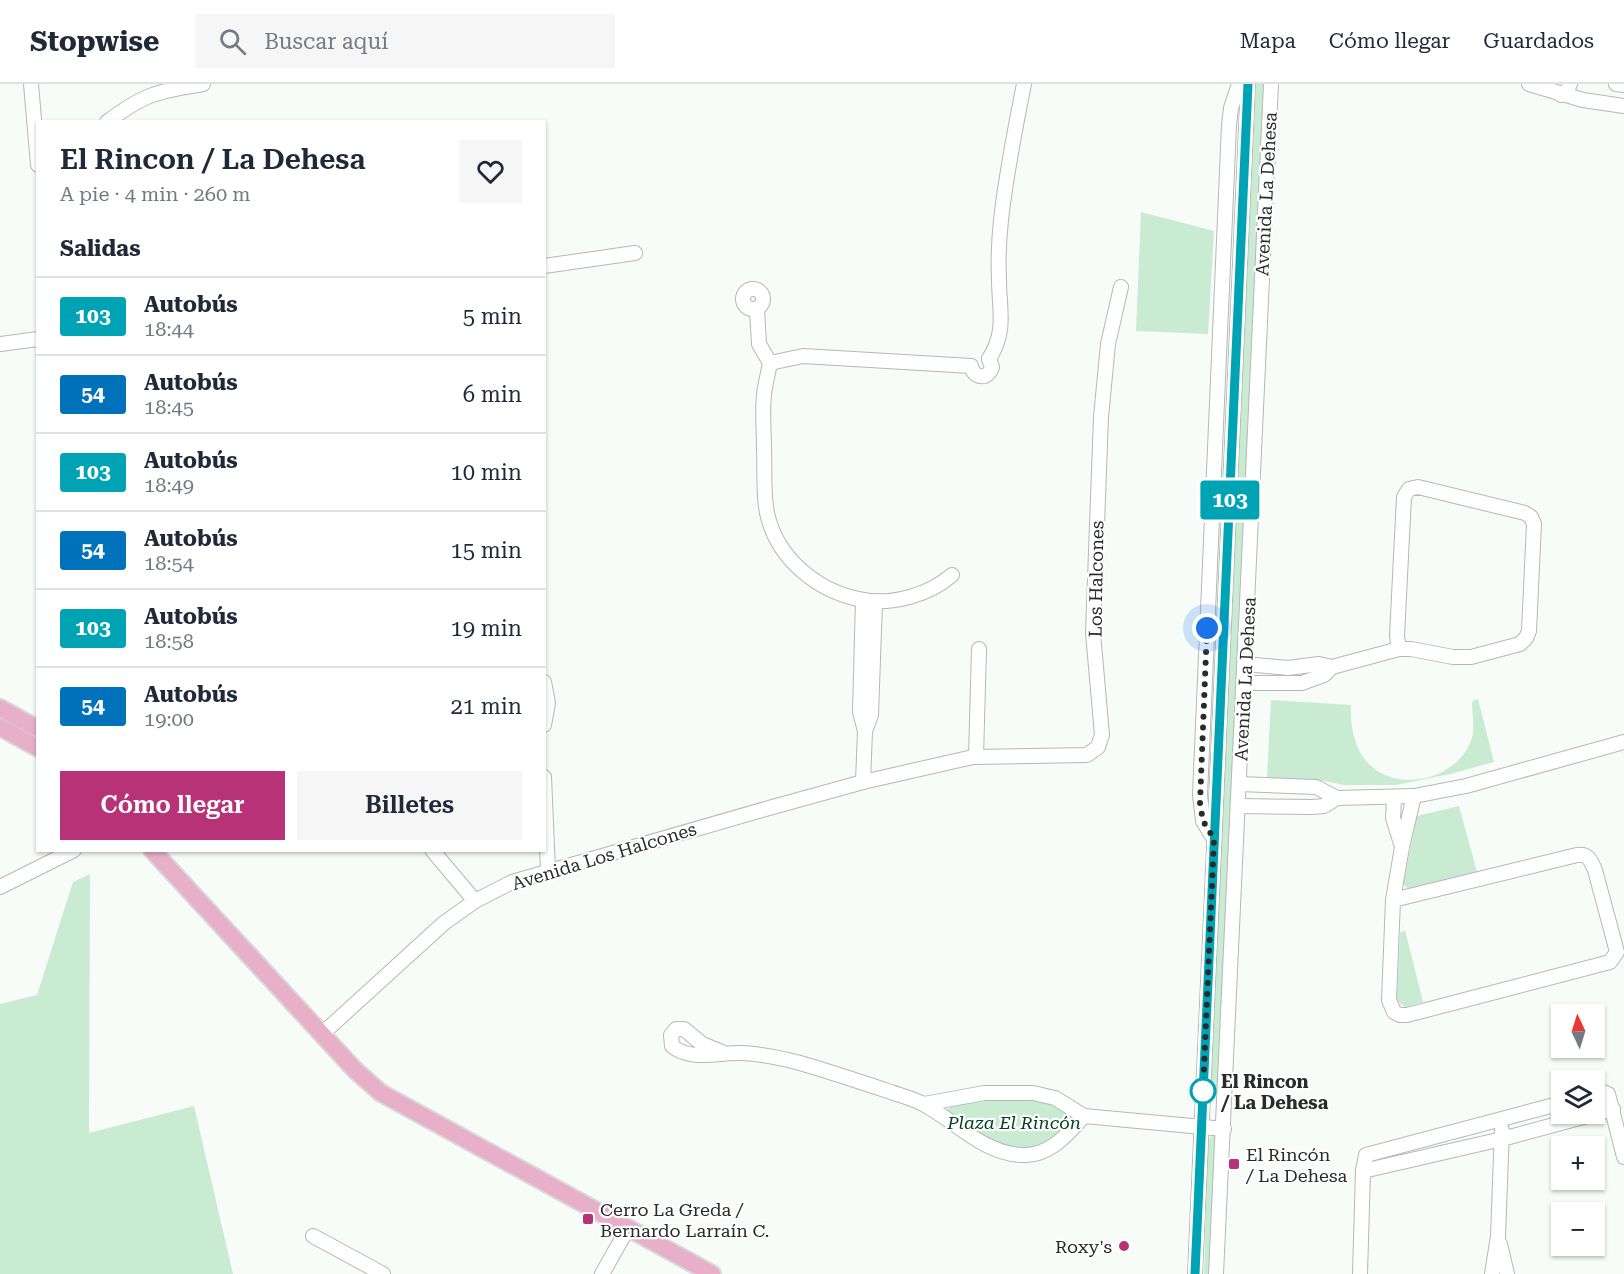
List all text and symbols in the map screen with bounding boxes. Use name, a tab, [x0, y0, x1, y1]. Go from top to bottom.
search box	[195, 14, 615, 68]
text: Stopwise	[30, 25, 159, 58]
icon: search	[216, 25, 249, 58]
text: Buscar aquí	[264, 29, 388, 54]
text: Mapa	[1240, 29, 1296, 53]
text: Cómo llegar	[1329, 29, 1450, 53]
text: Guardados	[1483, 29, 1594, 53]
street label: Avenida La Dehesa	[1251, 111, 1281, 277]
button: heart	[459, 140, 522, 203]
text: El Rincon / La Dehesa	[60, 143, 365, 176]
text: A pie · 4 min · 260 m	[60, 182, 251, 206]
text: Salidas	[60, 236, 141, 261]
text: Autobús	[144, 292, 238, 317]
text: 103	[75, 304, 111, 328]
text: 5 min	[463, 304, 522, 329]
text: 18:44	[144, 317, 194, 341]
text: Autobús	[144, 370, 238, 395]
text: 54	[81, 382, 105, 406]
text: 6 min	[463, 382, 522, 407]
text: 18:45	[144, 395, 194, 419]
text: Autobús	[144, 448, 238, 473]
text: 103	[75, 460, 111, 484]
text: 10 min	[451, 460, 522, 485]
text: 18:49	[144, 473, 194, 497]
line badge: 103	[1196, 480, 1264, 520]
text: 103	[1212, 488, 1248, 512]
street label: Los Halcones	[1084, 520, 1108, 638]
text: Autobús	[144, 526, 238, 551]
text: 54	[81, 538, 105, 562]
text: 15 min	[451, 538, 522, 563]
text: 18:54	[144, 551, 194, 575]
street label: Avenida La Dehesa	[1230, 596, 1260, 762]
text: Autobús	[144, 604, 238, 629]
your location	[1192, 613, 1222, 643]
text: 103	[75, 616, 111, 640]
text: 19 min	[451, 616, 522, 641]
text: 18:58	[144, 629, 194, 653]
text: Autobús	[144, 682, 238, 707]
text: 54	[81, 694, 105, 718]
text: 21 min	[451, 694, 522, 719]
text: 19:00	[144, 707, 194, 731]
button: Cómo llegar	[60, 771, 285, 840]
button: Billetes	[297, 771, 522, 840]
street label: Avenida Los Halcones	[509, 818, 699, 894]
north arrow	[1551, 1004, 1605, 1058]
map controls	[1551, 1004, 1605, 1256]
button: layers	[1551, 1070, 1605, 1124]
place label: El Rincon / La Dehesa	[1220, 1071, 1329, 1113]
marker: El Rincon / La Dehesa	[1190, 1078, 1216, 1104]
park label: Plaza El Rincón	[946, 1112, 1081, 1133]
button: +	[1551, 1136, 1605, 1190]
place label: El Rincón / La Dehesa	[1245, 1144, 1347, 1186]
marker: El Rincón / La Dehesa	[1227, 1157, 1241, 1171]
place label: Cerro La Greda / Bernardo Larraín C.	[600, 1199, 769, 1241]
button: −	[1551, 1202, 1605, 1256]
marker: Cerro La Greda / Bernardo Larraín C.	[581, 1212, 595, 1226]
place label: Roxy's	[1055, 1236, 1112, 1257]
marker: Roxy's	[1117, 1239, 1131, 1253]

